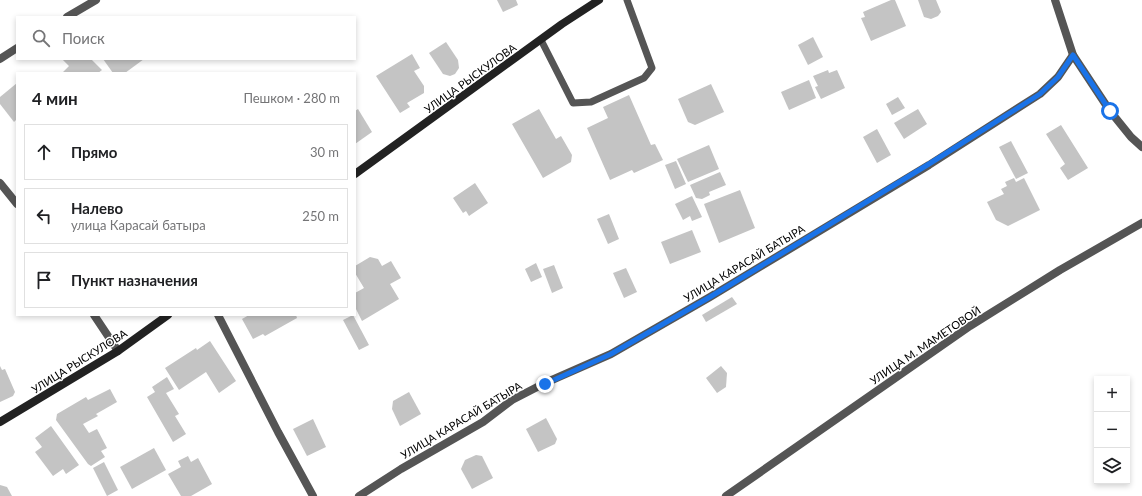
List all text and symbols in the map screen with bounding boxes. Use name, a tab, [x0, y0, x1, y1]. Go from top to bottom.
search box	[16, 16, 356, 60]
icon: search	[30, 27, 52, 49]
text: Поиск	[62, 29, 105, 47]
street label: УЛИЦА РЫСКУЛОВА	[422, 40, 519, 116]
text: 4 мин	[32, 88, 78, 109]
text: Пешком · 280 m	[243, 90, 340, 106]
route start	[1101, 102, 1119, 120]
icon: ahead	[33, 141, 55, 163]
text: Прямо	[71, 143, 117, 161]
text: 30 m	[310, 144, 339, 160]
text: Налево	[71, 199, 123, 217]
icon: left	[33, 205, 55, 227]
text: 250 m	[302, 208, 339, 224]
text: улица Карасай батыра	[71, 217, 206, 233]
street label: УЛИЦА КАРАСАЙ БАТЫРА	[681, 221, 807, 304]
icon: arrive	[33, 269, 55, 291]
text: Пункт назначения	[71, 271, 198, 289]
street label: УЛИЦА М. МАМЕТОВОЙ	[867, 303, 983, 387]
street label: УЛИЦА РЫСКУЛОВА	[29, 326, 130, 396]
route end	[536, 375, 554, 393]
map controls	[1094, 376, 1130, 484]
button: +	[1094, 376, 1130, 412]
street label: УЛИЦА КАРАСАЙ БАТЫРА	[398, 378, 524, 461]
button: −	[1094, 412, 1130, 448]
button: layers	[1094, 448, 1130, 484]

